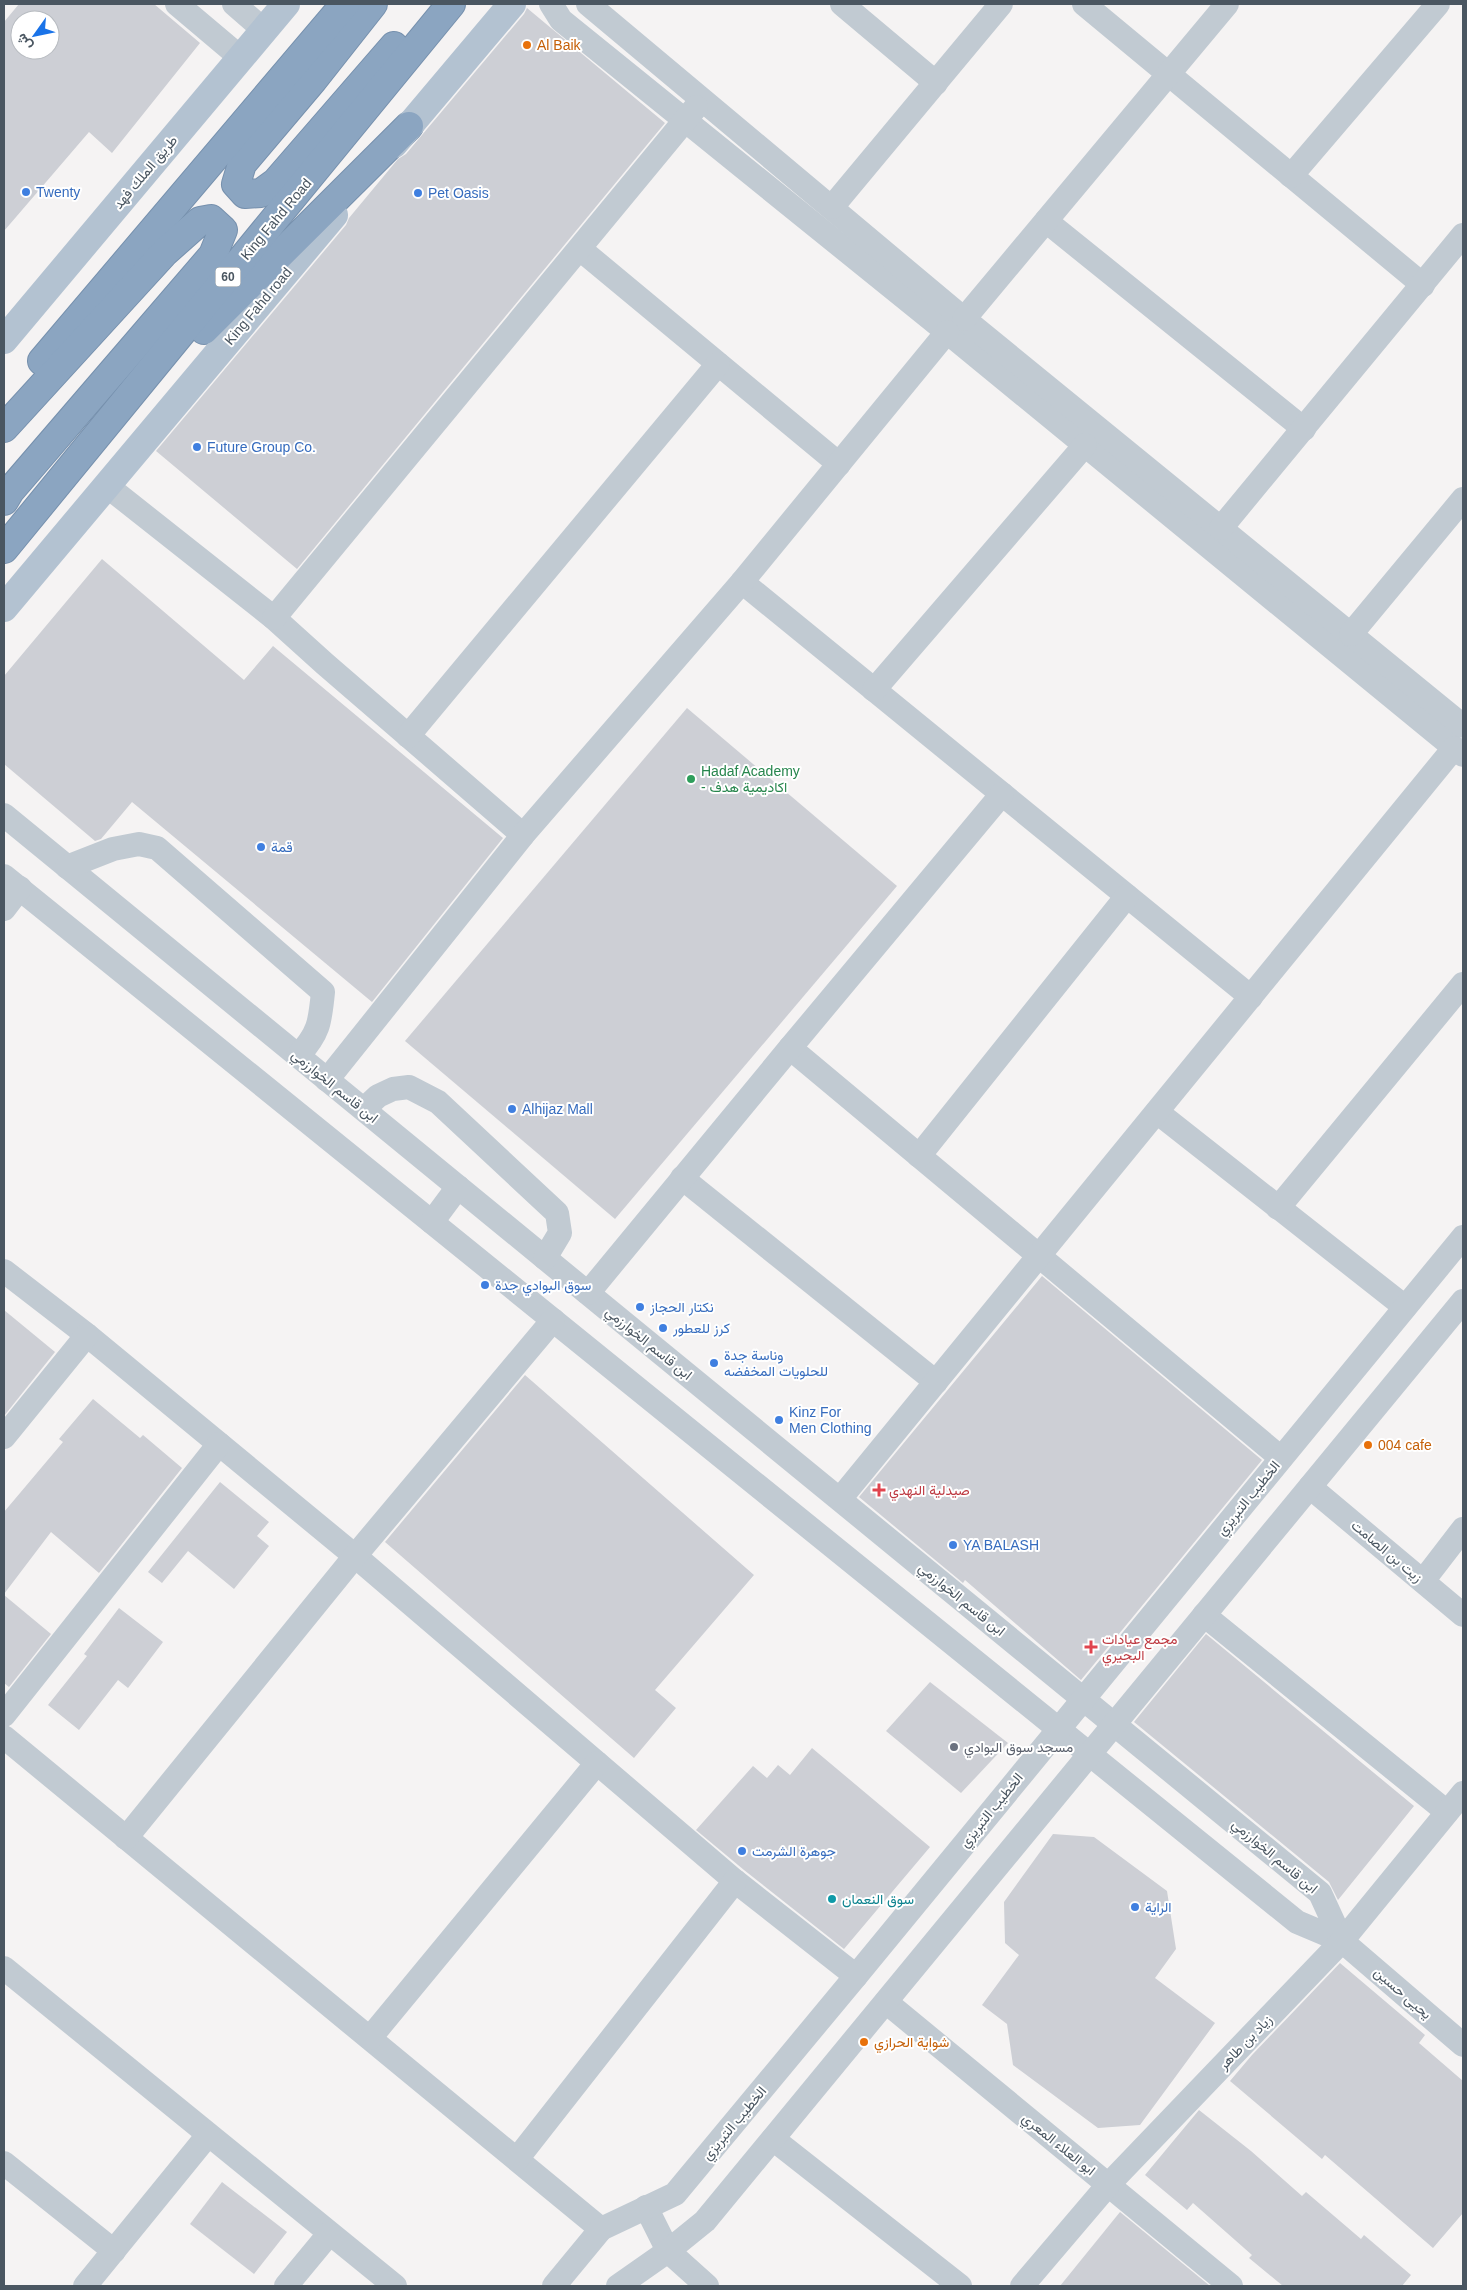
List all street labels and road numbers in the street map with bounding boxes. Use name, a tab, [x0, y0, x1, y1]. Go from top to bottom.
street label: طريق الملك فهد	[110, 132, 181, 213]
street label: King Fahd Road	[237, 175, 315, 263]
street label: King Fahd road	[221, 264, 295, 348]
road number: 60	[216, 268, 240, 286]
street label: ابن قاسم الخوارزمي	[286, 1046, 381, 1129]
street label: ابن قاسم الخوارزمي	[600, 1303, 695, 1386]
street label: الخطيب التبريزي	[1213, 1458, 1286, 1541]
street label: زيت بن الصامت	[1348, 1517, 1426, 1586]
street label: ابن قاسم الخوارزمي	[913, 1559, 1008, 1642]
street label: الخطيب التبريزي	[956, 1770, 1029, 1853]
street label: ابن قاسم الخوارزمي	[1226, 1816, 1321, 1899]
street label: يحيى حسين	[1370, 1964, 1435, 2023]
street label: زياد بن طاهر	[1214, 2011, 1276, 2074]
street label: الخطيب التبريزي	[699, 2083, 772, 2166]
street label: ابو العلاء المعري	[1017, 2110, 1099, 2181]

